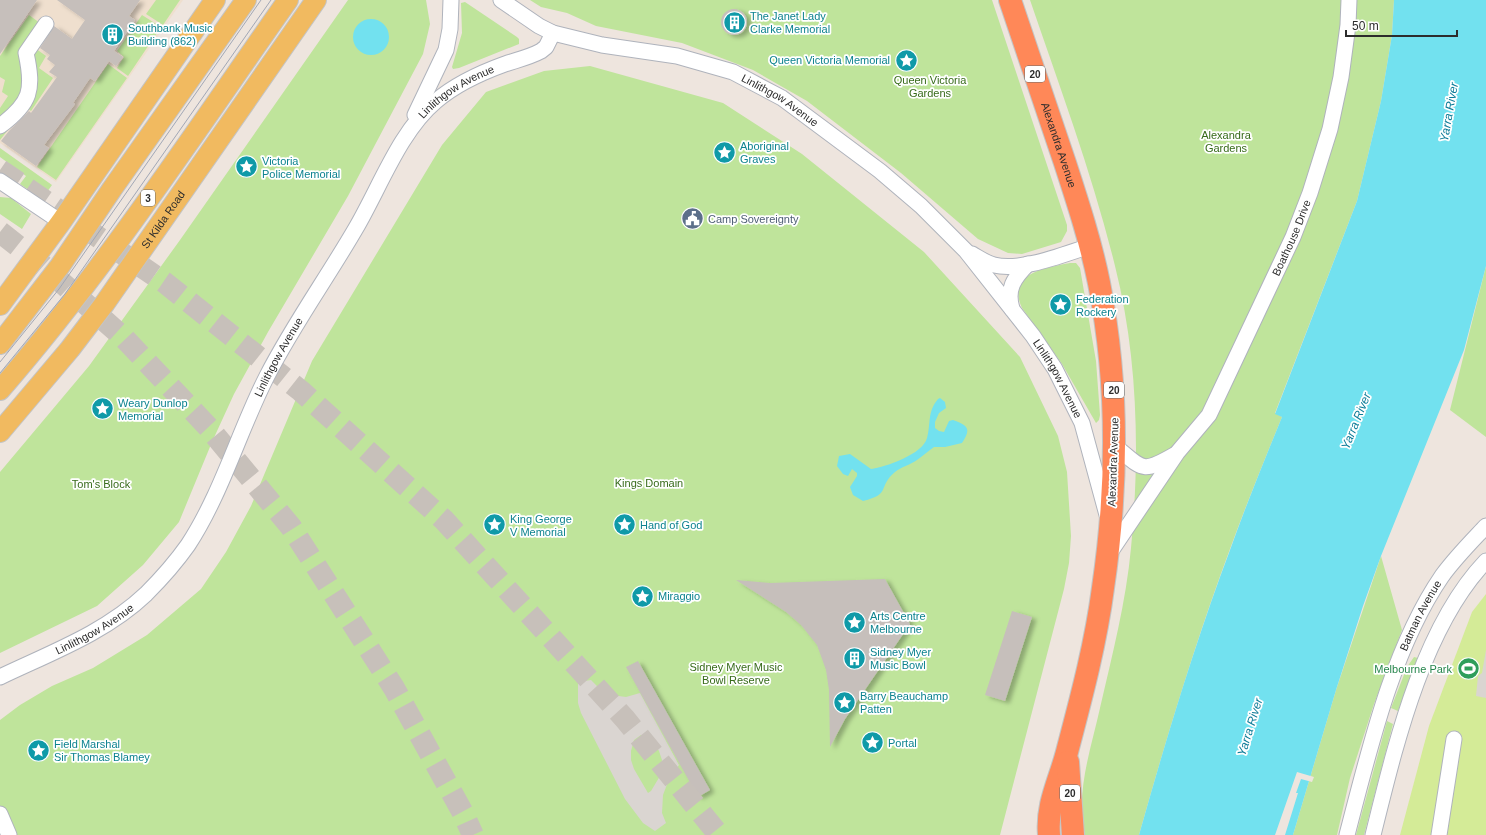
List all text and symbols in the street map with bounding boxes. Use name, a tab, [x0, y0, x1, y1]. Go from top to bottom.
building icon: The Janet Lady Clarke Memorial	[721, 9, 747, 35]
place label: The Janet Lady Clarke Memorial	[750, 10, 830, 35]
scale bar	[1346, 12, 1457, 38]
text: 50 m	[1352, 19, 1379, 33]
building icon: Southbank Music Building (862)	[100, 21, 126, 47]
place label: Southbank Music Building (862)	[128, 22, 213, 47]
place icon: Queen Victoria Memorial	[893, 47, 919, 73]
place label: Queen Victoria Memorial	[769, 54, 890, 66]
street label: Linlithgow Avenue	[416, 63, 496, 121]
road number: 20	[1025, 66, 1045, 82]
street label: Linlithgow Avenue	[739, 72, 821, 129]
park label: Queen Victoria Gardens	[894, 74, 967, 99]
water label: Yarra River	[1437, 80, 1461, 143]
street label: Alexandra Avenue	[1039, 101, 1079, 189]
park label: Alexandra Gardens	[1201, 129, 1252, 154]
place icon: Aboriginal Graves	[712, 139, 738, 165]
place label: Aboriginal Graves	[740, 140, 789, 165]
place icon: Victoria Police Memorial	[233, 154, 259, 180]
place label: Victoria Police Memorial	[262, 155, 340, 180]
street label: St Kilda Road	[139, 189, 187, 251]
road number: 3	[141, 190, 155, 206]
street label: Boathouse Drive	[1270, 198, 1313, 278]
public building icon: Camp Sovereignty	[679, 206, 705, 232]
place label: Camp Sovereignty	[708, 213, 799, 225]
place icon: Federation Rockery	[1047, 292, 1073, 318]
place label: Federation Rockery	[1076, 293, 1129, 318]
street label: Linlithgow Avenue	[252, 315, 305, 399]
street label: Linlithgow Avenue	[1031, 337, 1085, 420]
road number: 20	[1104, 382, 1124, 398]
water label: Yarra River	[1338, 390, 1374, 451]
place icon: Weary Dunlop Memorial	[90, 396, 116, 422]
place label: Weary Dunlop Memorial	[118, 397, 188, 422]
street label: Alexandra Avenue	[1105, 417, 1121, 507]
park label: Kings Domain	[615, 477, 683, 489]
park label: Tom's Block	[72, 478, 131, 490]
place icon: King George V Memorial	[481, 512, 507, 538]
place icon: Hand of God	[611, 512, 637, 538]
place label: King George V Memorial	[510, 513, 572, 538]
place label: Hand of God	[640, 519, 702, 531]
street label: Batman Avenue	[1397, 578, 1443, 652]
place icon: Miraggio	[629, 583, 655, 609]
place label: Miraggio	[658, 590, 700, 602]
street label: Linlithgow Avenue	[53, 601, 136, 657]
place icon: Arts Centre Melbourne	[841, 609, 867, 635]
place label: Arts Centre Melbourne	[870, 610, 926, 635]
building icon: Sidney Myer Music Bowl	[841, 645, 867, 671]
place label: Sidney Myer Music Bowl	[870, 646, 931, 671]
sports icon: Melbourne Park	[1455, 656, 1481, 682]
park label: Sidney Myer Music Bowl Reserve	[690, 661, 783, 686]
place label: Melbourne Park	[1374, 663, 1452, 675]
place icon: Barry Beauchamp Patten	[832, 689, 858, 715]
place label: Barry Beauchamp Patten	[860, 690, 948, 715]
water label: Yarra River	[1235, 695, 1266, 758]
place icon: Portal	[859, 730, 885, 756]
place icon: Field Marshal Sir Thomas Blamey	[25, 737, 51, 763]
place label: Portal	[888, 737, 917, 749]
place label: Field Marshal Sir Thomas Blamey	[54, 738, 150, 763]
road number: 20	[1060, 785, 1080, 801]

